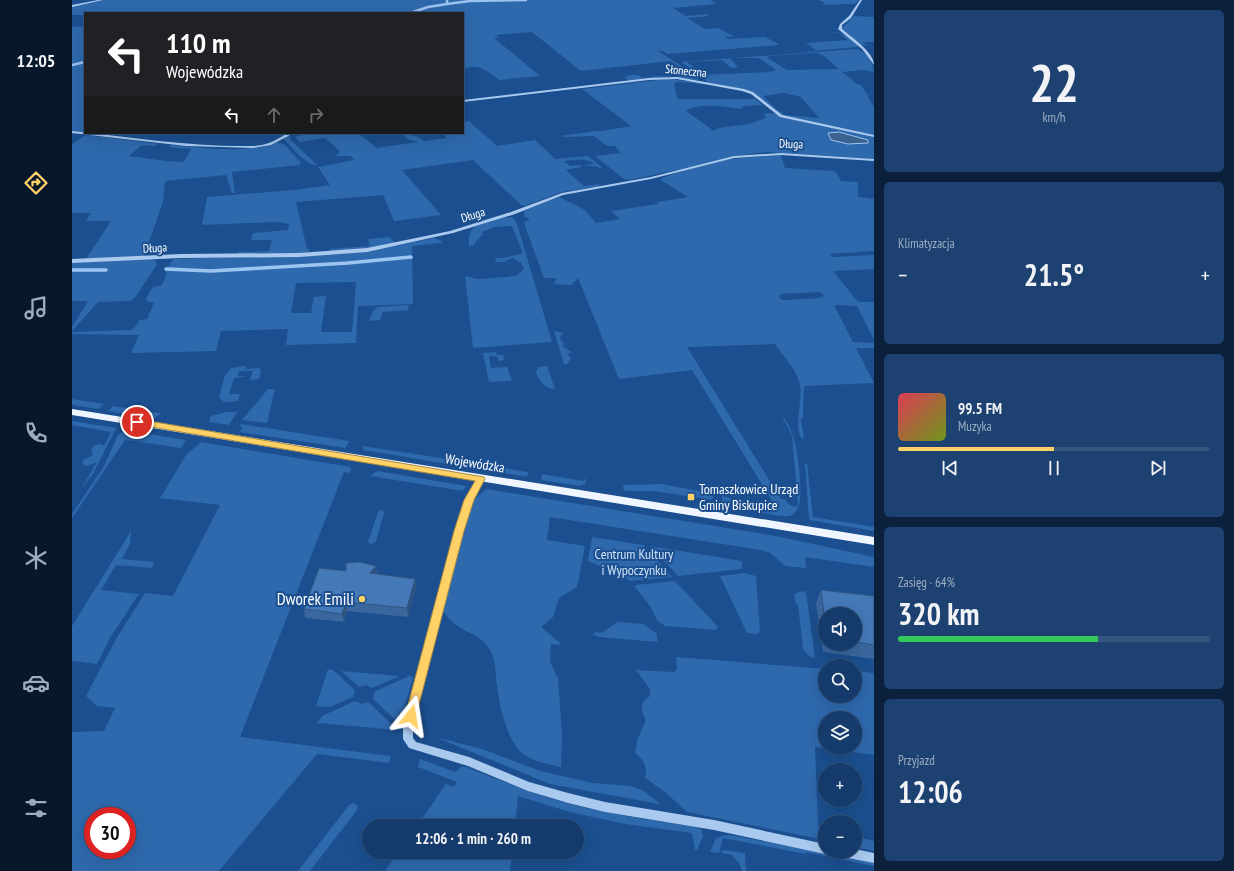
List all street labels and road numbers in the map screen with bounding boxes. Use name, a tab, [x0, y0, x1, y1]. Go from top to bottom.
street label: Słoneczna	[664, 61, 708, 80]
street label: Długa	[779, 136, 804, 151]
street label: Długa	[459, 204, 487, 225]
street label: Długa	[142, 239, 168, 256]
street label: Wojewódzka	[444, 449, 506, 477]

